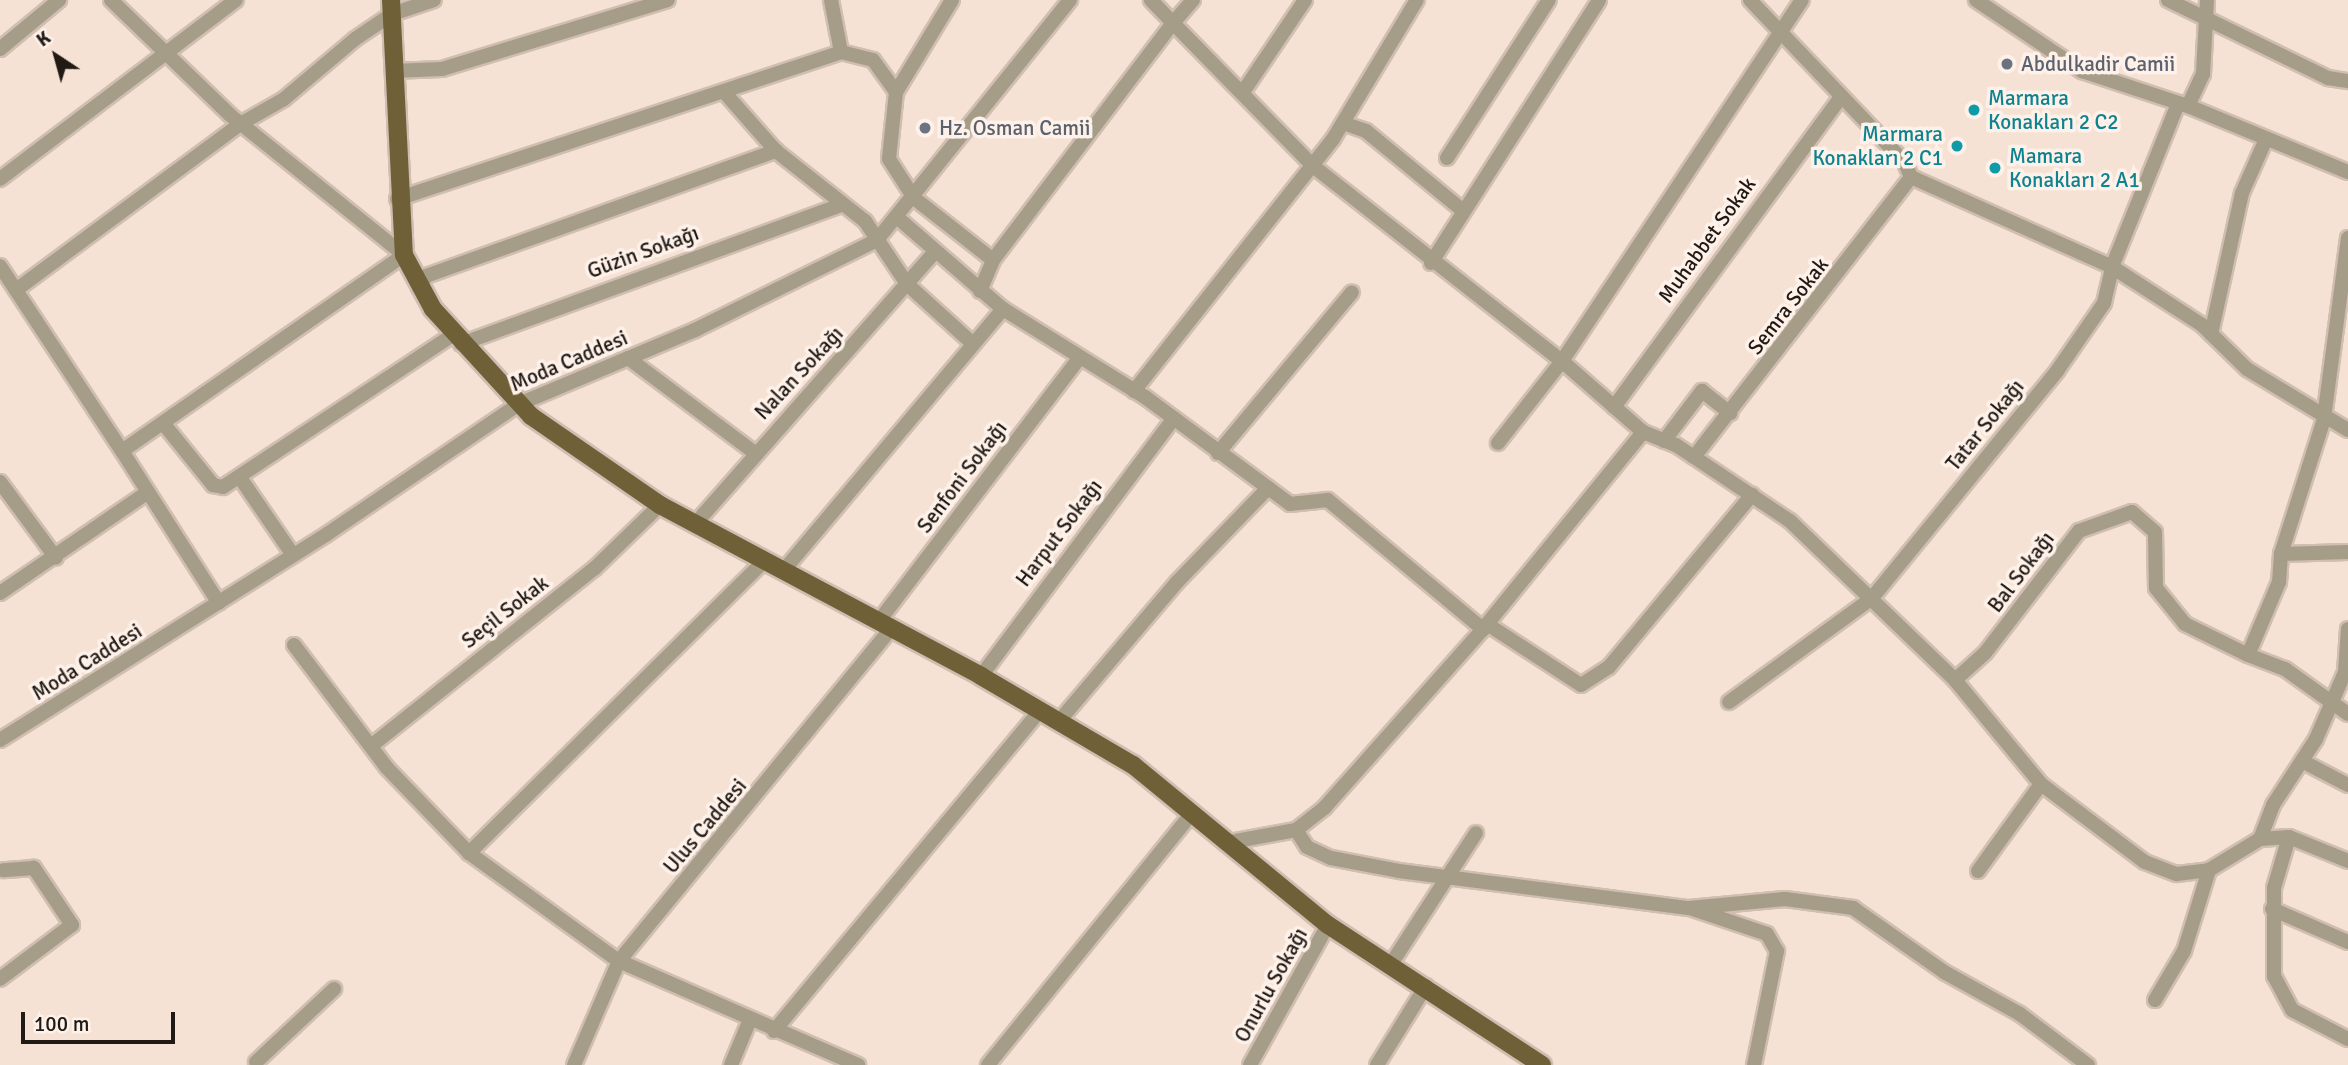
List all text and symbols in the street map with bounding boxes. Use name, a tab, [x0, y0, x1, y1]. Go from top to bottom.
north arrow	[21, 21, 91, 91]
text: K	[32, 26, 55, 52]
place label: Abdulkadir Camii	[2021, 51, 2175, 77]
marker: Abdulkadir Camii	[1999, 56, 2015, 72]
place label: Marmara Konakları 2 C2	[1988, 85, 2119, 135]
marker: Marmara Konakları 2 C2	[1966, 102, 1982, 118]
place label: Hz. Osman Camii	[939, 115, 1090, 141]
marker: Hz. Osman Camii	[917, 120, 933, 136]
place label: Marmara Konakları 2 C1	[1812, 121, 1943, 171]
marker: Marmara Konakları 2 C1	[1949, 138, 1965, 154]
place label: Mamara Konakları 2 A1	[2009, 143, 2140, 193]
marker: Mamara Konakları 2 A1	[1987, 160, 2003, 176]
street label: Muhabbet Sokak	[1653, 172, 1761, 308]
street label: Güzin Sokağı	[584, 220, 702, 284]
street label: Semra Sokak	[1742, 253, 1834, 359]
street label: Nalan Sokağı	[749, 321, 849, 425]
street label: Moda Caddesi	[507, 325, 631, 397]
street label: Tatar Sokağı	[1941, 374, 2029, 476]
street label: Senfoni Sokağı	[912, 416, 1012, 538]
street label: Harput Sokağı	[1011, 474, 1107, 592]
street label: Bal Sokağı	[1982, 527, 2060, 617]
street label: Seçil Sokak	[457, 570, 553, 654]
street label: Moda Caddesi	[27, 618, 147, 706]
street label: Ulus Caddesi	[658, 773, 752, 879]
street label: Onurlu Sokağı	[1229, 923, 1313, 1047]
scale bar	[24, 998, 178, 1042]
text: 100 m	[34, 1011, 89, 1037]

